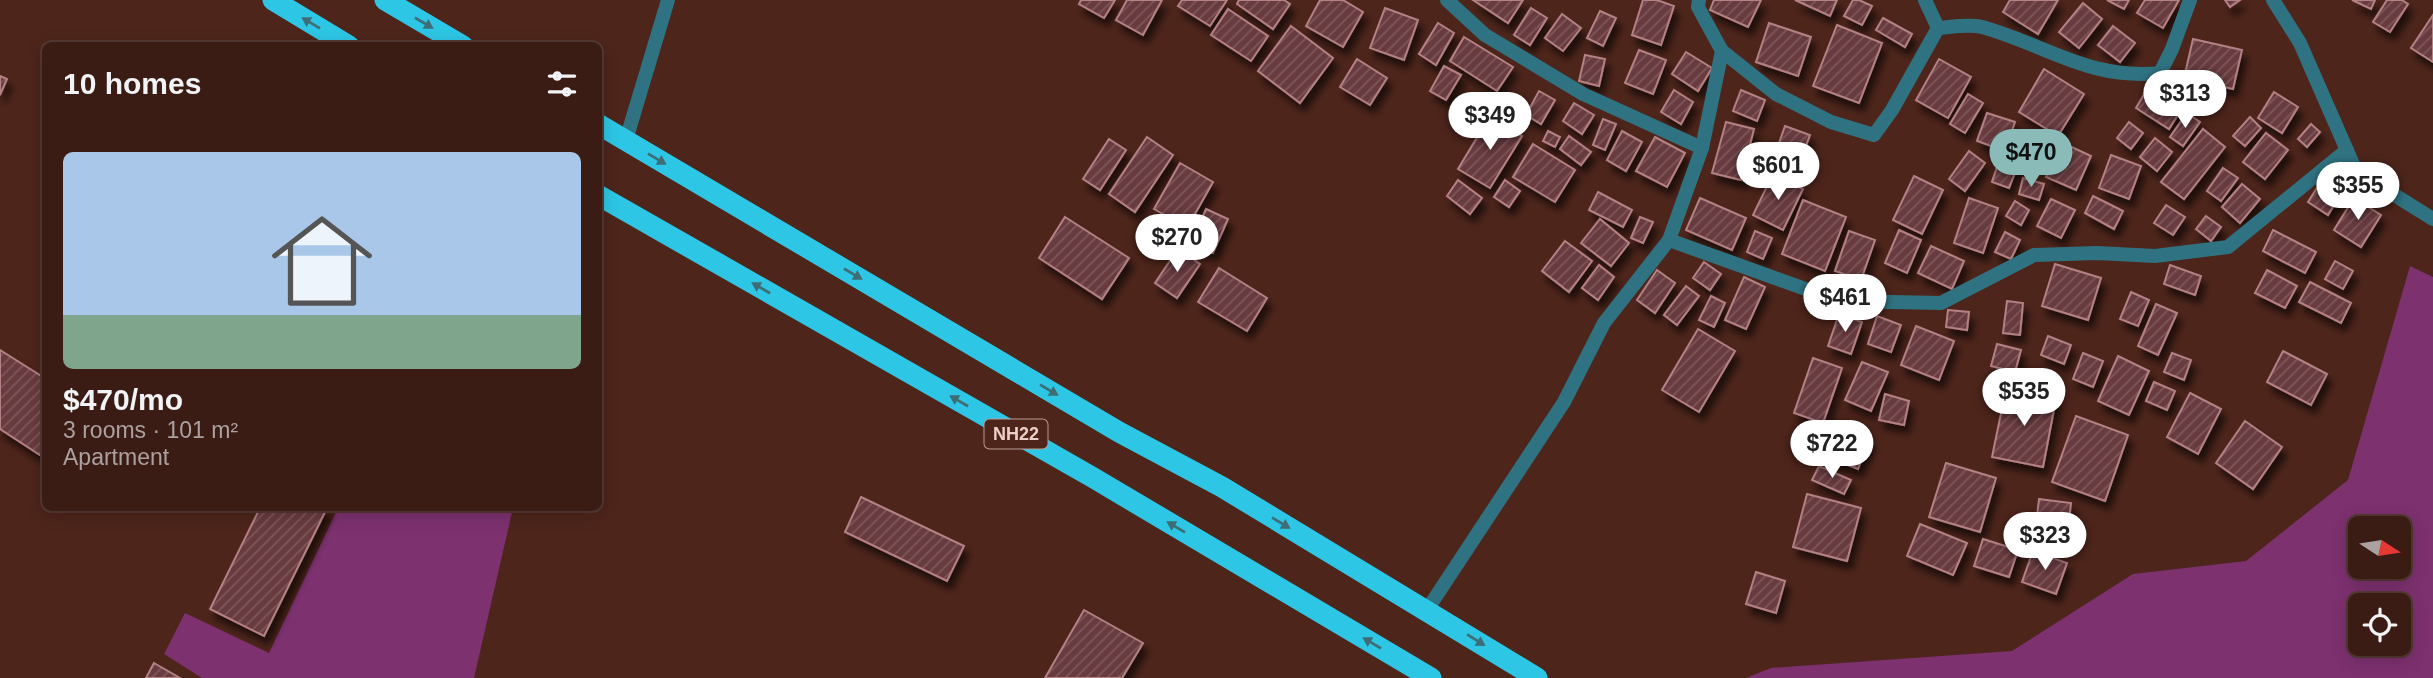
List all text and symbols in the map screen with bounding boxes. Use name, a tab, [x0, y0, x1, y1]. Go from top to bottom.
one-way arrow	[301, 16, 320, 29]
one-way arrow	[414, 17, 434, 29]
icon: filters	[543, 65, 581, 103]
text: 10 homes	[63, 67, 201, 100]
pin: $313	[2144, 71, 2226, 130]
text: $313	[2159, 80, 2211, 106]
pin: $349	[1449, 92, 1531, 152]
text: $349	[1464, 102, 1516, 128]
pin: $470	[1990, 130, 2072, 189]
text: $470	[2005, 139, 2057, 165]
pin: $601	[1737, 142, 1819, 202]
one-way arrow	[648, 152, 667, 165]
text: $601	[1752, 152, 1804, 178]
pin: $355	[2317, 162, 2399, 222]
text: $355	[2332, 172, 2384, 198]
icon: home	[259, 198, 385, 324]
pin: $270	[1136, 215, 1218, 274]
text: $270	[1151, 224, 1203, 250]
one-way arrow	[844, 268, 863, 281]
pin: $461	[1804, 274, 1886, 334]
one-way arrow	[751, 282, 771, 294]
text: $461	[1819, 284, 1871, 310]
pin: $535	[1983, 368, 2065, 428]
text: $535	[1998, 378, 2050, 404]
text: $470/mo	[63, 383, 183, 416]
one-way arrow	[1039, 384, 1059, 396]
one-way arrow	[949, 394, 968, 407]
text: 3 rooms · 101 m²	[63, 417, 238, 443]
road number: NH22	[984, 420, 1048, 448]
pin: $722	[1791, 420, 1873, 480]
text: $722	[1806, 430, 1858, 456]
text: Apartment	[63, 444, 169, 470]
pin: $323	[2004, 512, 2086, 572]
one-way arrow	[1271, 516, 1290, 529]
north arrow	[2348, 516, 2412, 579]
map controls	[2348, 516, 2411, 656]
one-way arrow	[1167, 521, 1186, 533]
text: $323	[2019, 522, 2071, 548]
button: locate	[2348, 593, 2411, 656]
one-way arrow	[1466, 634, 1485, 646]
one-way arrow	[1363, 637, 1382, 649]

